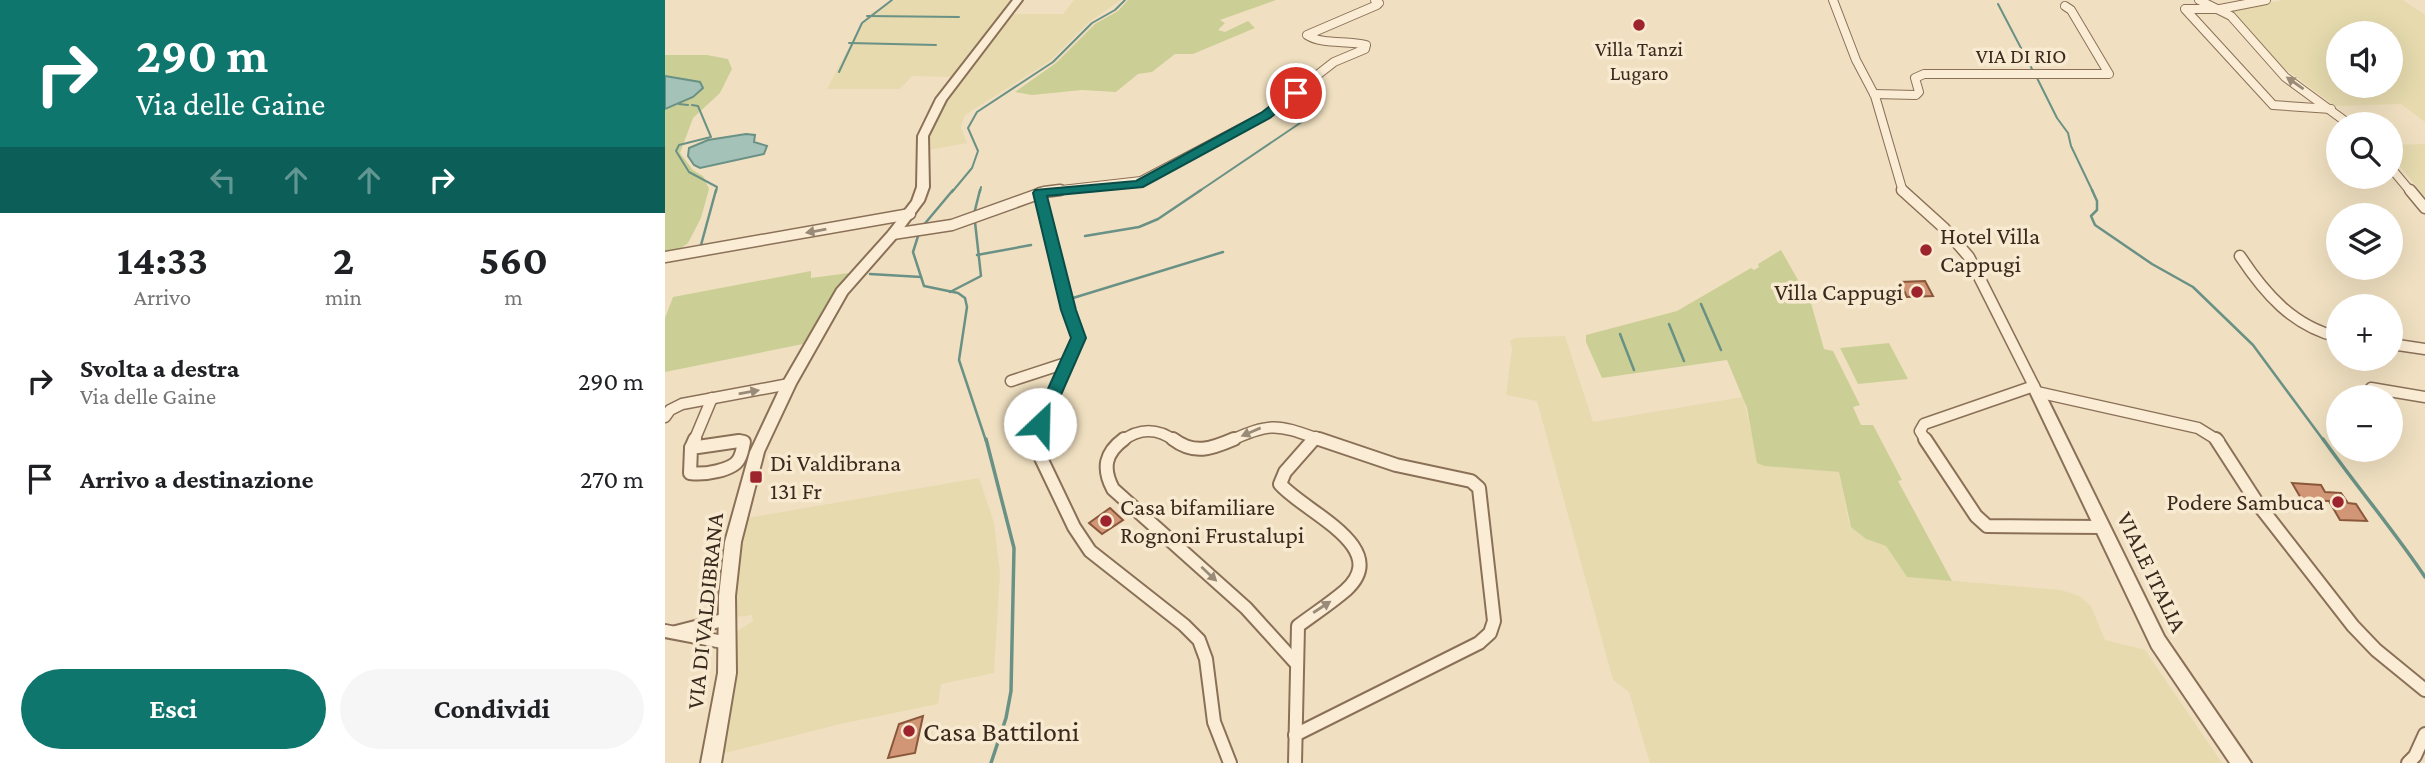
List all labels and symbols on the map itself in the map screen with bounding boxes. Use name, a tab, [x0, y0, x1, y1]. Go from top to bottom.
marker: Villa Tanzi Lugaro	[1631, 17, 1647, 33]
place label: Villa Tanzi Lugaro	[1595, 37, 1683, 85]
street label: VIA DI RIO	[1976, 44, 2066, 68]
pin	[1266, 63, 1326, 123]
one-way arrow	[2286, 76, 2304, 90]
place label: Hotel Villa Cappugi	[1940, 222, 2040, 277]
one-way arrow	[805, 225, 827, 236]
marker: Hotel Villa Cappugi	[1918, 242, 1934, 258]
place label: Villa Cappugi	[1774, 278, 1903, 305]
marker: Villa Cappugi	[1909, 284, 1925, 300]
one-way arrow	[738, 386, 760, 397]
position arrow	[1003, 387, 1077, 461]
one-way arrow	[1240, 427, 1261, 438]
place label: Di Valdibrana 131 Fr	[770, 449, 901, 504]
marker: Di Valdibrana 131 Fr	[748, 469, 764, 485]
place label: Podere Sambuca	[2167, 488, 2324, 515]
place label: Casa bifamiliare Rognoni Frustalupi	[1120, 493, 1304, 548]
marker: Podere Sambuca	[2330, 494, 2346, 510]
street label: VIALE ITALIA	[2112, 507, 2193, 637]
street label: VIA DI VALDIBRANA	[681, 511, 728, 710]
marker: Casa bifamiliare Rognoni Frustalupi	[1098, 513, 1114, 529]
one-way arrow	[1200, 566, 1218, 582]
one-way arrow	[1312, 600, 1332, 613]
place label: Casa Battiloni	[923, 716, 1079, 747]
marker: Casa Battiloni	[901, 723, 917, 739]

